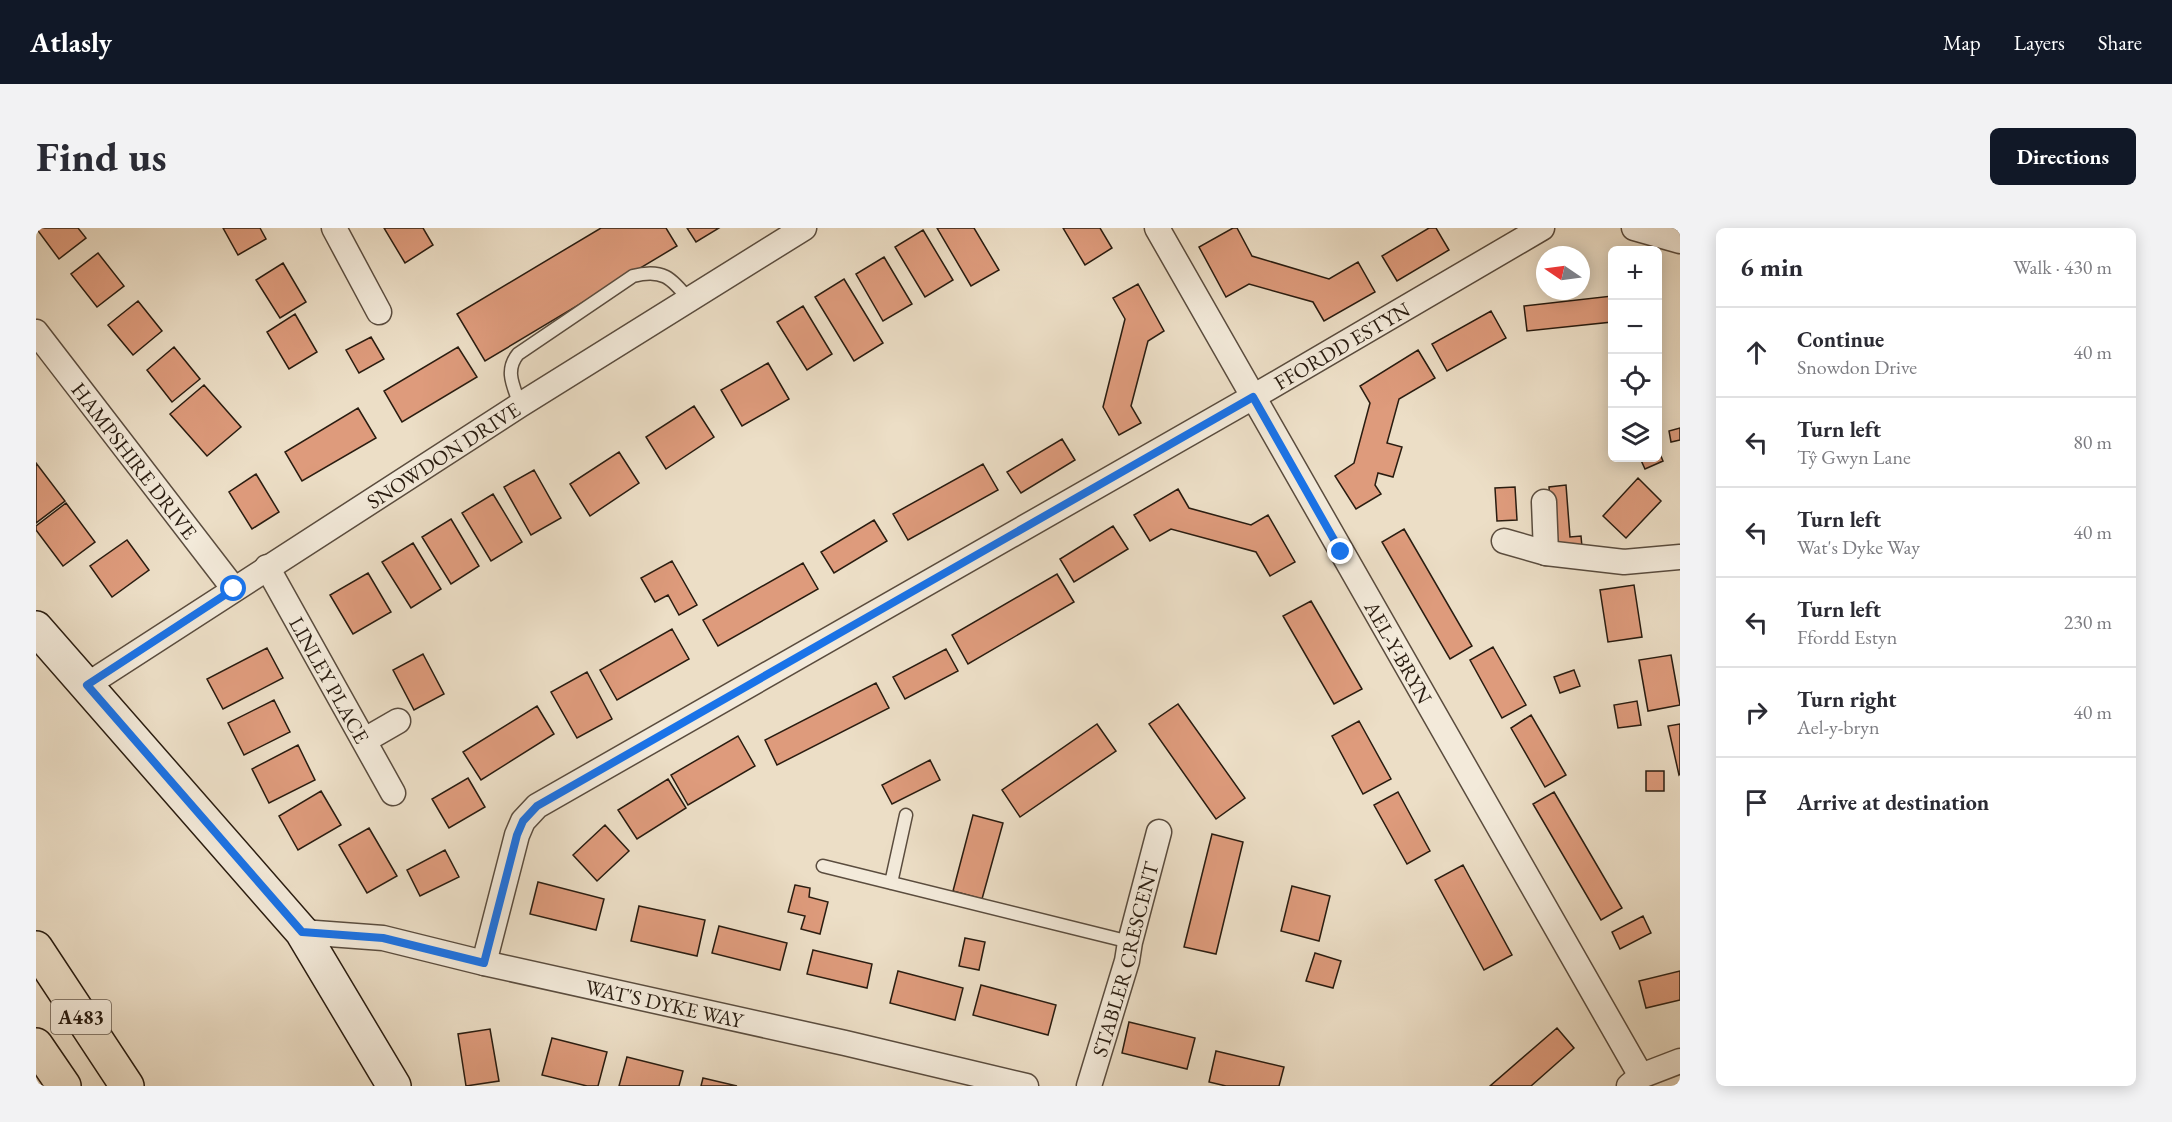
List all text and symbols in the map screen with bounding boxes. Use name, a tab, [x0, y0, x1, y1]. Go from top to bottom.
text: Atlasly	[30, 24, 112, 60]
text: Map	[1943, 29, 1981, 56]
text: Layers	[2014, 29, 2065, 56]
text: Share	[2098, 29, 2142, 56]
button: Directions	[1990, 128, 2136, 185]
text: Find us	[36, 129, 167, 184]
north arrow	[1536, 246, 1590, 300]
map controls	[1608, 246, 1662, 462]
button: +	[1608, 246, 1662, 300]
text: 6 min	[1740, 250, 1803, 284]
text: Walk · 430 m	[2013, 254, 2112, 280]
street label: FFORDD ESTYN	[1269, 295, 1415, 396]
button: −	[1608, 300, 1662, 354]
text: Continue	[1797, 325, 1884, 354]
icon: ahead	[1740, 336, 1773, 369]
text: 40 m	[2073, 339, 2112, 365]
button: locate	[1608, 354, 1662, 408]
text: Snowdon Drive	[1797, 354, 1917, 380]
street label: HAMPSHIRE DRIVE	[66, 376, 204, 544]
street label: SNOWDON DRIVE	[361, 395, 525, 514]
button: layers	[1608, 408, 1662, 462]
text: Turn left	[1797, 415, 1881, 444]
icon: left	[1740, 426, 1773, 459]
text: 80 m	[2073, 429, 2112, 455]
text: Tŷ Gwyn Lane	[1797, 444, 1911, 470]
text: Turn left	[1797, 505, 1881, 534]
icon: left	[1740, 516, 1773, 549]
text: 40 m	[2073, 519, 2112, 545]
text: Wat's Dyke Way	[1797, 534, 1920, 560]
route end	[1327, 538, 1353, 564]
route start	[220, 575, 246, 601]
street label: AEL-Y-BRYN	[1358, 595, 1439, 708]
text: Turn left	[1797, 595, 1881, 624]
icon: left	[1740, 606, 1773, 639]
text: 230 m	[2064, 609, 2112, 635]
street label: LINLEY PLACE	[284, 611, 376, 748]
text: Ffordd Estyn	[1797, 624, 1897, 650]
text: Turn right	[1797, 685, 1896, 714]
icon: right	[1740, 696, 1773, 729]
text: 40 m	[2073, 699, 2112, 725]
text: Ael-y-bryn	[1797, 714, 1879, 740]
icon: arrive	[1740, 786, 1773, 819]
text: Arrive at destination	[1797, 788, 1989, 817]
street label: STABLER CRESCENT	[1085, 858, 1164, 1060]
street label: WAT'S DYKE WAY	[583, 972, 748, 1034]
road number: A483	[51, 1000, 111, 1034]

